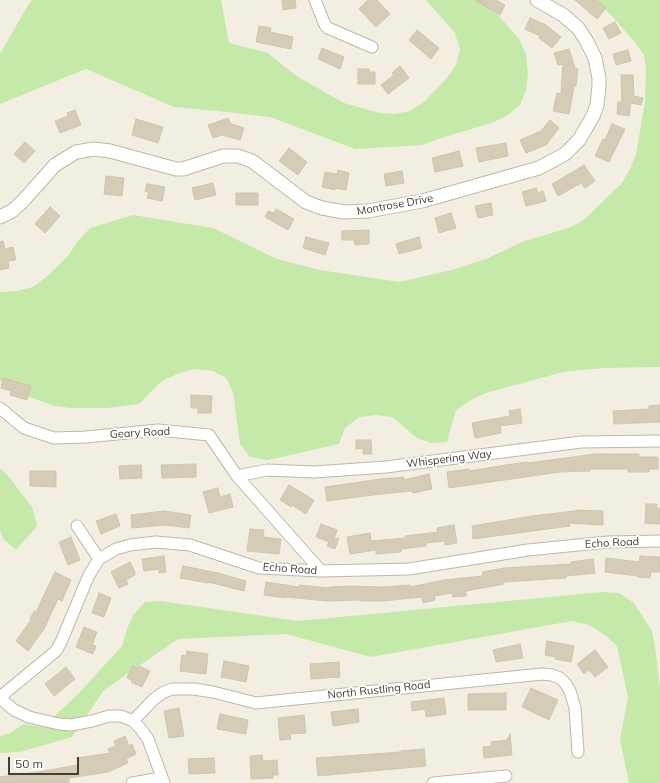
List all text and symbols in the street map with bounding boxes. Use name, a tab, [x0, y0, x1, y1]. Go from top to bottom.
street label: Montrose Drive	[356, 192, 434, 218]
street label: Geary Road	[109, 425, 171, 441]
street label: Whispering Way	[406, 447, 492, 471]
street label: Echo Road	[584, 535, 640, 551]
street label: Echo Road	[262, 561, 318, 577]
street label: North Rustling Road	[327, 678, 431, 702]
scale bar	[10, 749, 81, 775]
text: 50 m	[15, 756, 43, 771]

